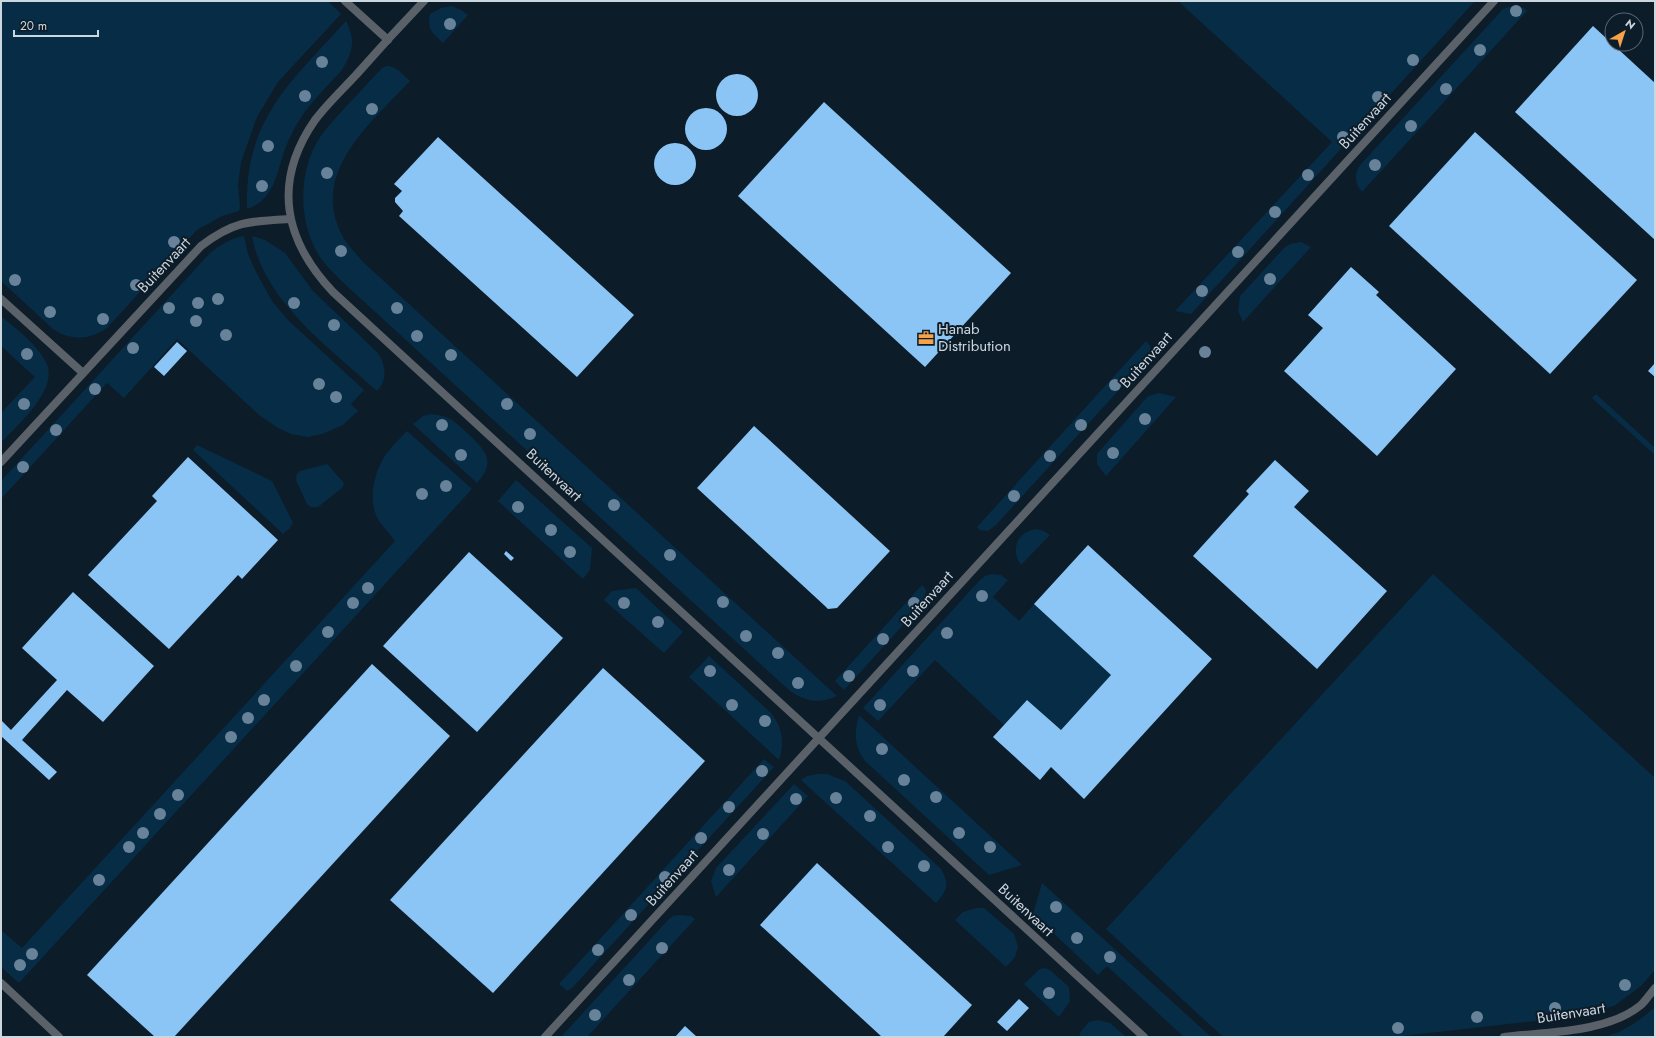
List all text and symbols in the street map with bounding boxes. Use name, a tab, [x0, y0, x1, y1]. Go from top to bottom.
scale bar	[14, 12, 98, 38]
north arrow	[1604, 12, 1644, 52]
text: N	[1622, 15, 1639, 33]
text: 20 m	[20, 17, 47, 35]
street label: Buitenvaart	[1334, 88, 1397, 154]
street label: Buitenvaart	[132, 232, 196, 298]
place label: Hanab Distribution	[938, 318, 1011, 357]
street label: Buitenvaart	[1115, 327, 1178, 393]
office icon: Hanab Distribution	[917, 329, 935, 347]
street label: Buitenvaart	[521, 443, 587, 507]
street label: Buitenvaart	[896, 566, 959, 632]
street label: Buitenvaart	[641, 845, 704, 911]
street label: Buitenvaart	[993, 878, 1059, 942]
street label: Buitenvaart	[1535, 997, 1607, 1029]

